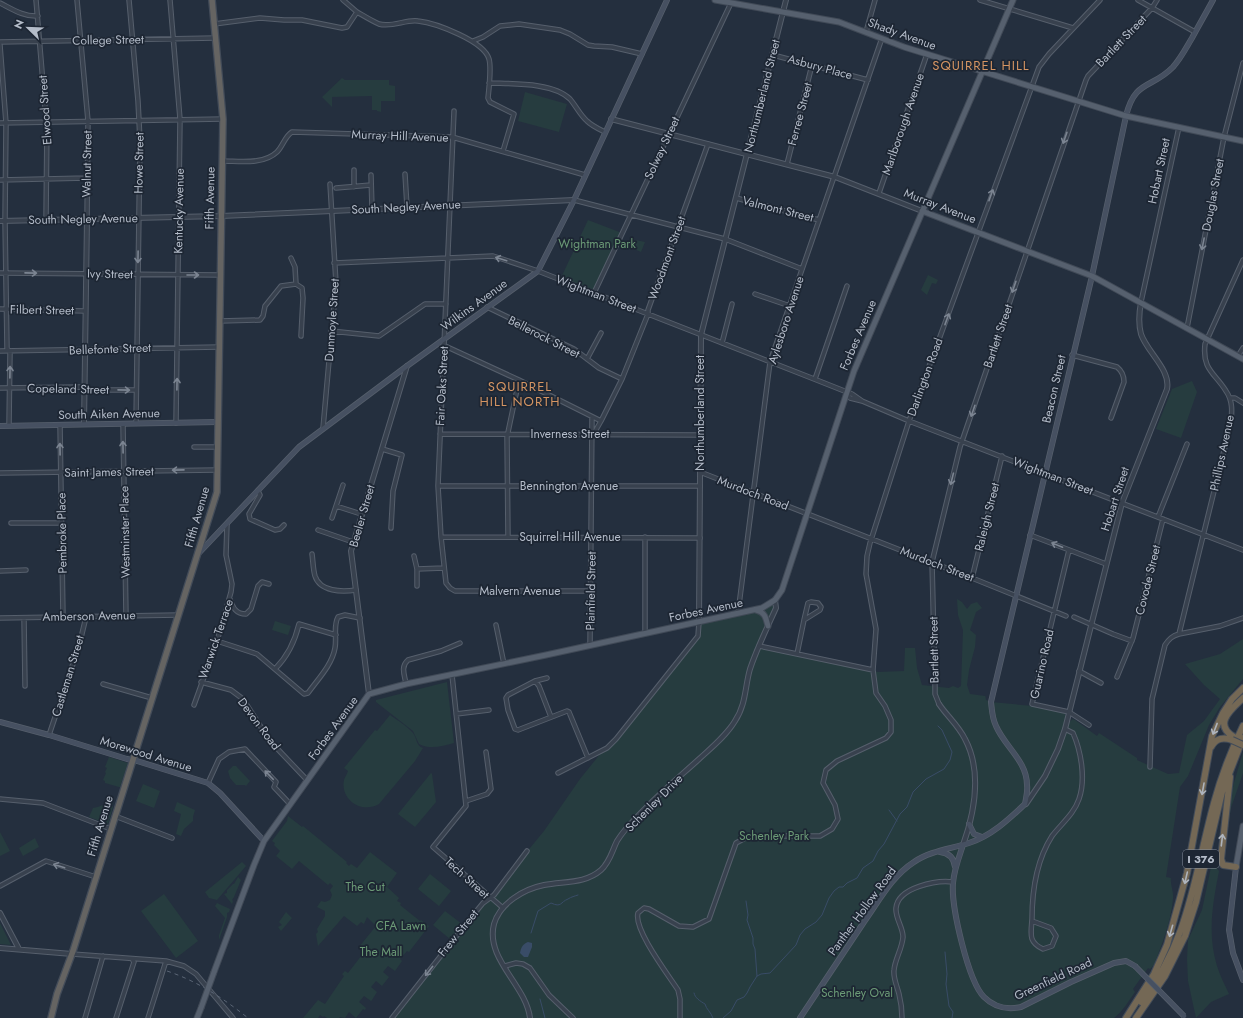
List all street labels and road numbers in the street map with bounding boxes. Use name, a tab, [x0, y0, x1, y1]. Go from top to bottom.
street label: Bartlett Street	[1091, 11, 1151, 71]
street label: Shady Avenue	[865, 13, 939, 55]
street label: College Street	[72, 30, 144, 50]
street label: Northumberland Street	[739, 38, 785, 154]
street label: Asbury Place	[786, 50, 854, 84]
street label: Marlborough Avenue	[877, 71, 929, 177]
street label: Elwood Street	[34, 75, 56, 145]
street label: Ferree Street	[783, 80, 817, 147]
street label: Solway Street	[640, 114, 684, 182]
street label: Murray Hill Avenue	[351, 125, 449, 147]
street label: Walnut Street	[77, 130, 97, 198]
street label: Howe Street	[129, 132, 149, 194]
street label: Hobart Street	[1143, 136, 1175, 206]
street label: Douglas Street	[1197, 157, 1229, 233]
street label: Fifth Avenue	[200, 166, 220, 230]
street label: Kentucky Avenue	[169, 168, 189, 254]
street label: Murray Avenue	[901, 184, 979, 228]
street label: Valmont Street	[741, 191, 816, 227]
street label: South Negley Avenue	[351, 195, 461, 219]
street label: South Negley Avenue	[28, 209, 138, 229]
street label: Woodmont Street	[643, 213, 691, 303]
street label: Ivy Street	[87, 265, 133, 283]
street label: Wightman Street	[553, 270, 639, 318]
street label: Aylesboro Avenue	[763, 274, 809, 366]
street label: Wilkins Avenue	[437, 275, 511, 335]
street label: Dunmoyle Street	[320, 278, 344, 362]
street label: Forbes Avenue	[835, 297, 881, 373]
street label: Filbert Street	[10, 300, 74, 320]
street label: Bartlett Street	[979, 302, 1017, 370]
street label: Bellerock Street	[505, 311, 583, 363]
street label: Darlington Road	[902, 335, 948, 419]
street label: Bellefonte Street	[69, 339, 151, 359]
street label: Fair Oaks Street	[431, 346, 453, 426]
street label: Beacon Street	[1037, 353, 1071, 425]
street label: Northumberland Street	[691, 355, 709, 471]
street label: Copeland Street	[27, 379, 109, 399]
street label: South Aiken Avenue	[58, 404, 160, 424]
street label: Phillips Avenue	[1205, 413, 1239, 493]
street label: Inverness Street	[531, 425, 610, 443]
street label: Wightman Street	[1010, 452, 1096, 500]
street label: Saint James Street	[64, 462, 154, 482]
street label: Hobart Street	[1096, 464, 1134, 534]
street label: Murdoch Road	[715, 471, 791, 515]
street label: Bennington Avenue	[520, 477, 618, 495]
street label: Raleigh Street	[970, 481, 1004, 553]
street label: Beeler Street	[344, 482, 380, 549]
street label: Fifth Avenue	[180, 484, 214, 550]
street label: Westminster Place	[115, 486, 135, 578]
street label: Pembroke Place	[52, 492, 72, 574]
street label: Squirrel Hill Avenue	[519, 528, 621, 546]
street label: Murdoch Street	[897, 542, 977, 586]
street label: Covode Street	[1131, 543, 1165, 617]
street label: Plainfield Street	[581, 551, 601, 631]
street label: Malvern Avenue	[480, 582, 560, 600]
street label: Forbes Avenue	[667, 593, 745, 627]
street label: Warwick Terrace	[194, 597, 238, 681]
street label: Amberson Avenue	[42, 606, 136, 626]
street label: Bartlett Street	[924, 617, 944, 683]
street label: Guarino Road	[1025, 627, 1059, 701]
street label: Castleman Street	[47, 633, 89, 719]
street label: Forbes Avenue	[304, 692, 362, 764]
street label: Devon Road	[233, 694, 285, 754]
street label: Morewood Avenue	[98, 731, 194, 777]
street label: Schenley Drive	[621, 770, 687, 836]
street label: Fifth Avenue	[82, 793, 118, 859]
road number: I 376	[1183, 850, 1219, 868]
street label: Tech Street	[441, 853, 493, 903]
street label: Panther Hollow Road	[824, 863, 900, 959]
street label: Frew Street	[433, 905, 483, 960]
street label: Greenfield Road	[1011, 953, 1095, 1005]

